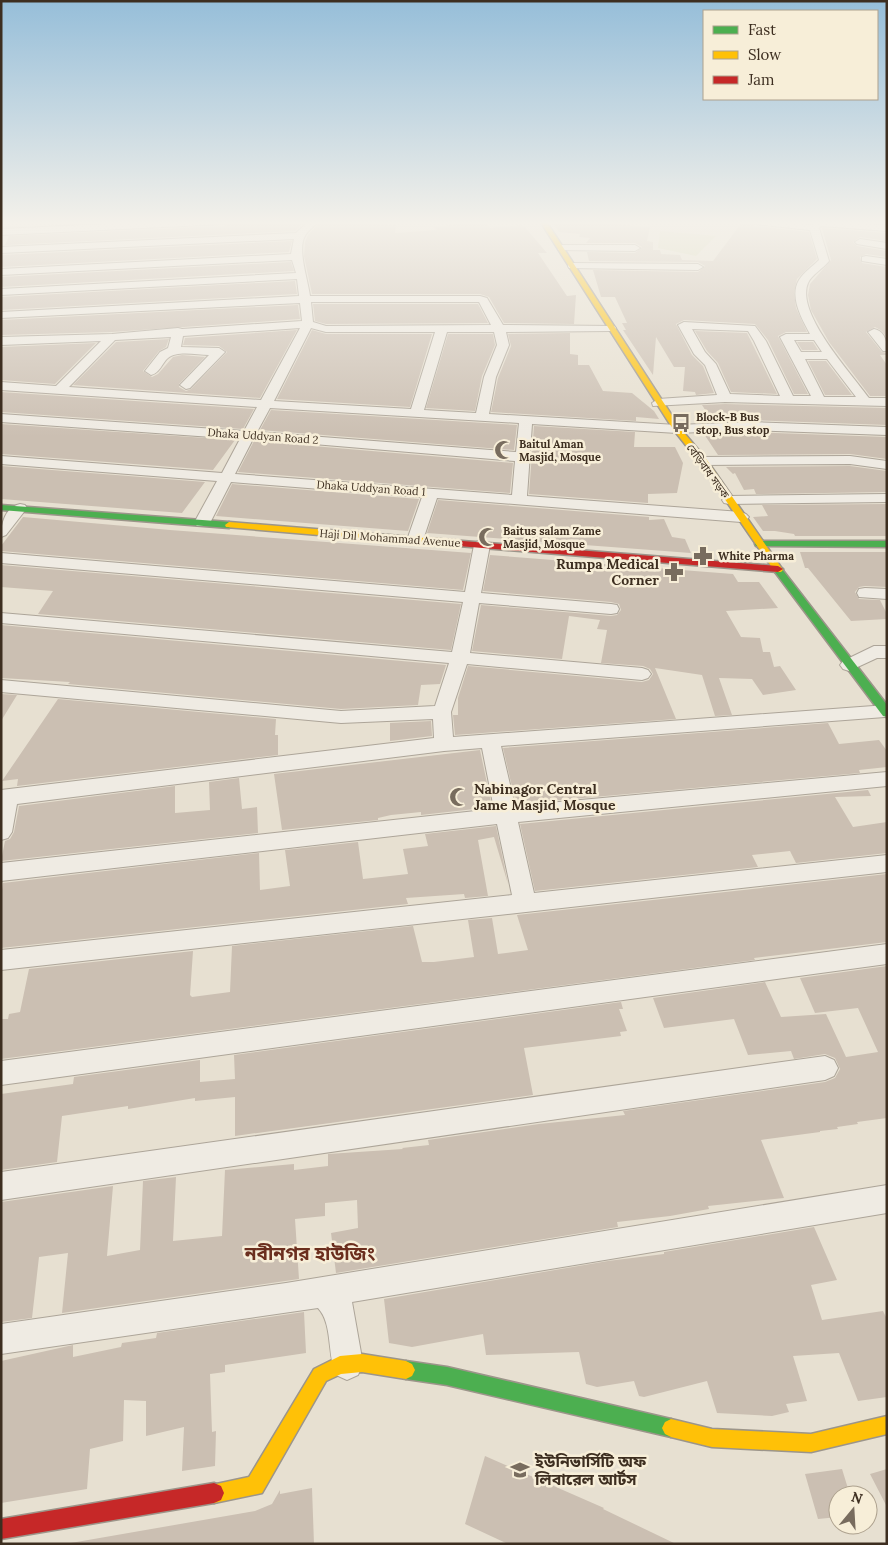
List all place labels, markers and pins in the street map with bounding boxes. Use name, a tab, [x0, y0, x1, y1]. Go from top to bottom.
place label: Block-B Bus stop, Bus stop	[696, 410, 770, 437]
bus stop icon: Block-B Bus stop, Bus stop	[670, 412, 692, 434]
place label: Baitul Aman Masjid, Mosque	[519, 437, 601, 464]
mosque icon: Baitul Aman Masjid, Mosque	[493, 439, 515, 461]
place label: Baitus salam Zame Masjid, Mosque	[503, 524, 601, 551]
mosque icon: Baitus salam Zame Masjid, Mosque	[477, 526, 499, 548]
pharmacy icon: White Pharma	[692, 545, 714, 567]
place label: White Pharma	[718, 549, 794, 563]
place label: Rumpa Medical Corner	[556, 555, 660, 589]
pharmacy icon: Rumpa Medical Corner	[663, 561, 685, 583]
place label: Nabinagor Central Jame Masjid, Mosque	[474, 780, 616, 814]
mosque icon: Nabinagor Central Jame Masjid, Mosque	[448, 786, 470, 808]
place label: ইউনিভার্সিটি অফ লিবারেল আর্টস	[534, 1451, 647, 1489]
school or university icon: ইউনিভার্সিটি অফ লিবারেল আর্টস	[509, 1459, 531, 1481]

